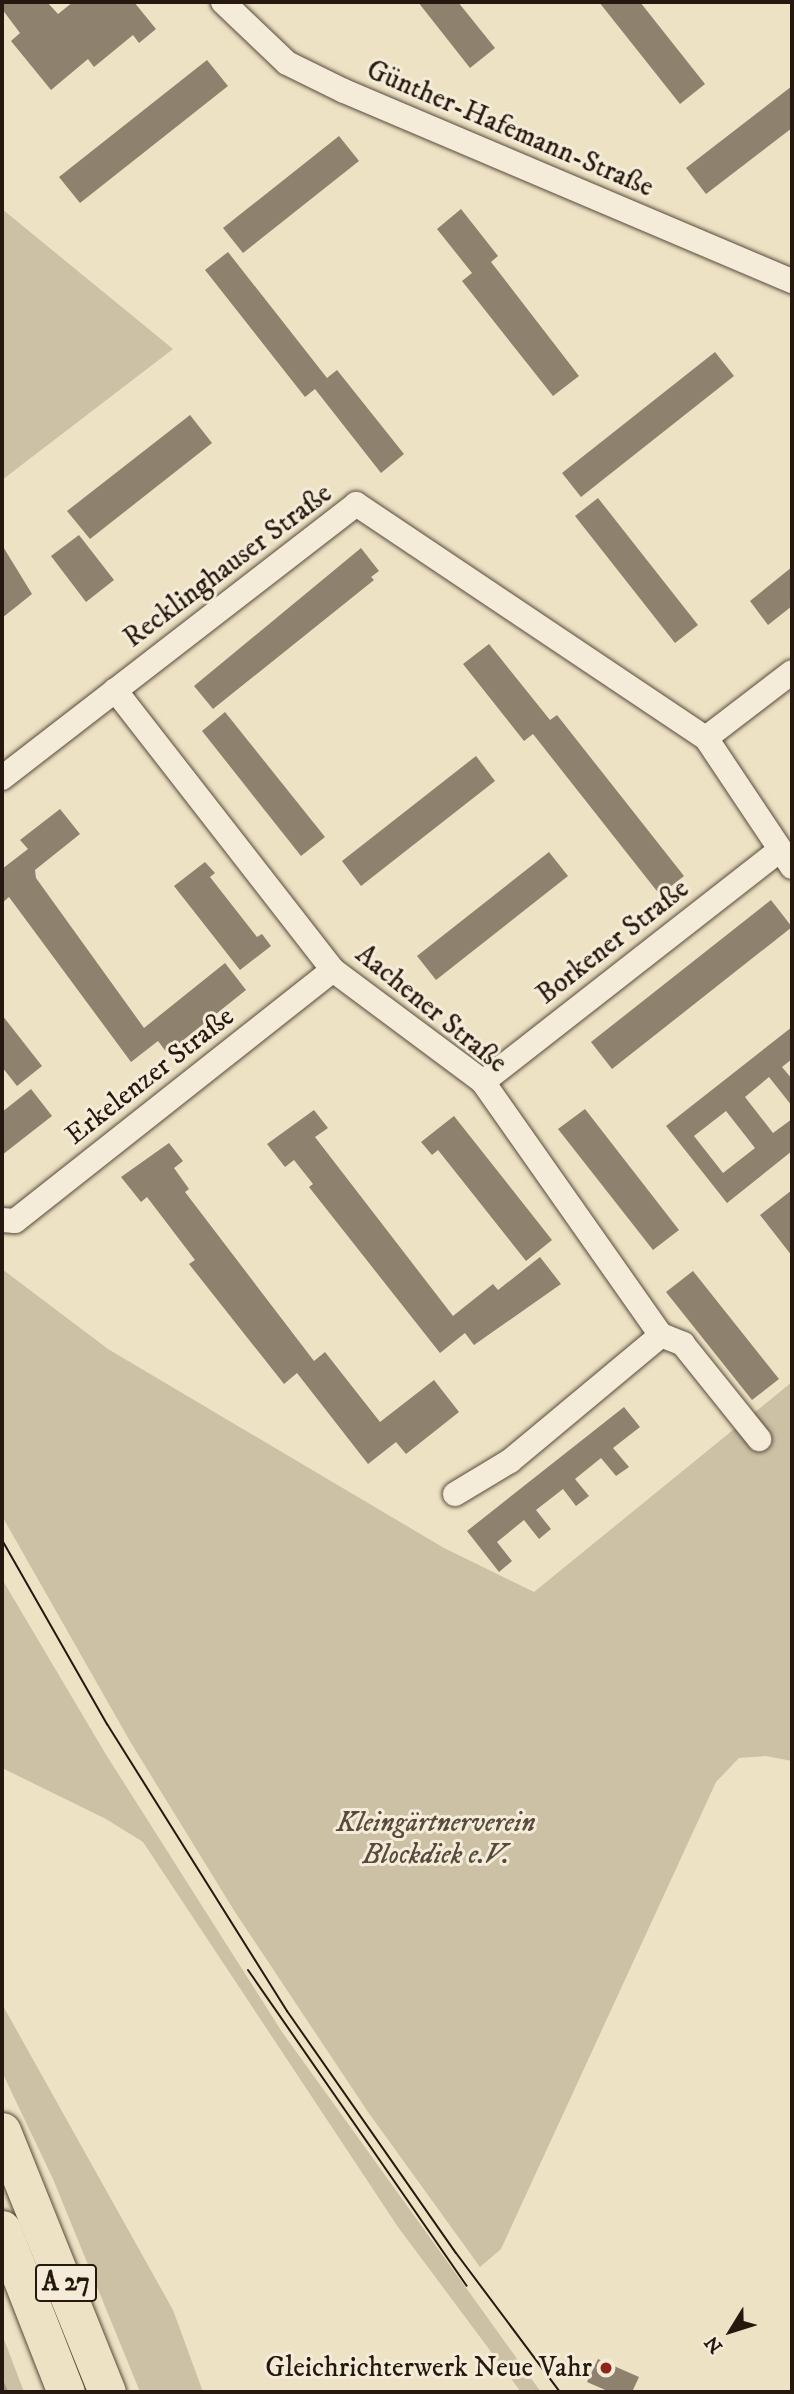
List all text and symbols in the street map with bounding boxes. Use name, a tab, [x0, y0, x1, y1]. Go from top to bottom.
street label: Günther-Hafemann-Straße	[362, 53, 658, 205]
street label: Recklinghauser Straße	[117, 477, 339, 655]
street label: Borkener Straße	[530, 872, 696, 1012]
street label: Aachener Straße	[349, 938, 513, 1080]
street label: Erkelenzer Straße	[59, 1000, 241, 1152]
park label: Kleingärtnerverein Blockdiek e.V.	[337, 1806, 535, 1872]
road number: A 27	[34, 2260, 98, 2306]
north arrow	[696, 2296, 766, 2366]
text: N	[700, 2331, 728, 2357]
place label: Gleichrichterwerk Neue Vahr	[265, 2351, 592, 2385]
marker: Gleichrichterwerk Neue Vahr	[598, 2360, 614, 2376]

